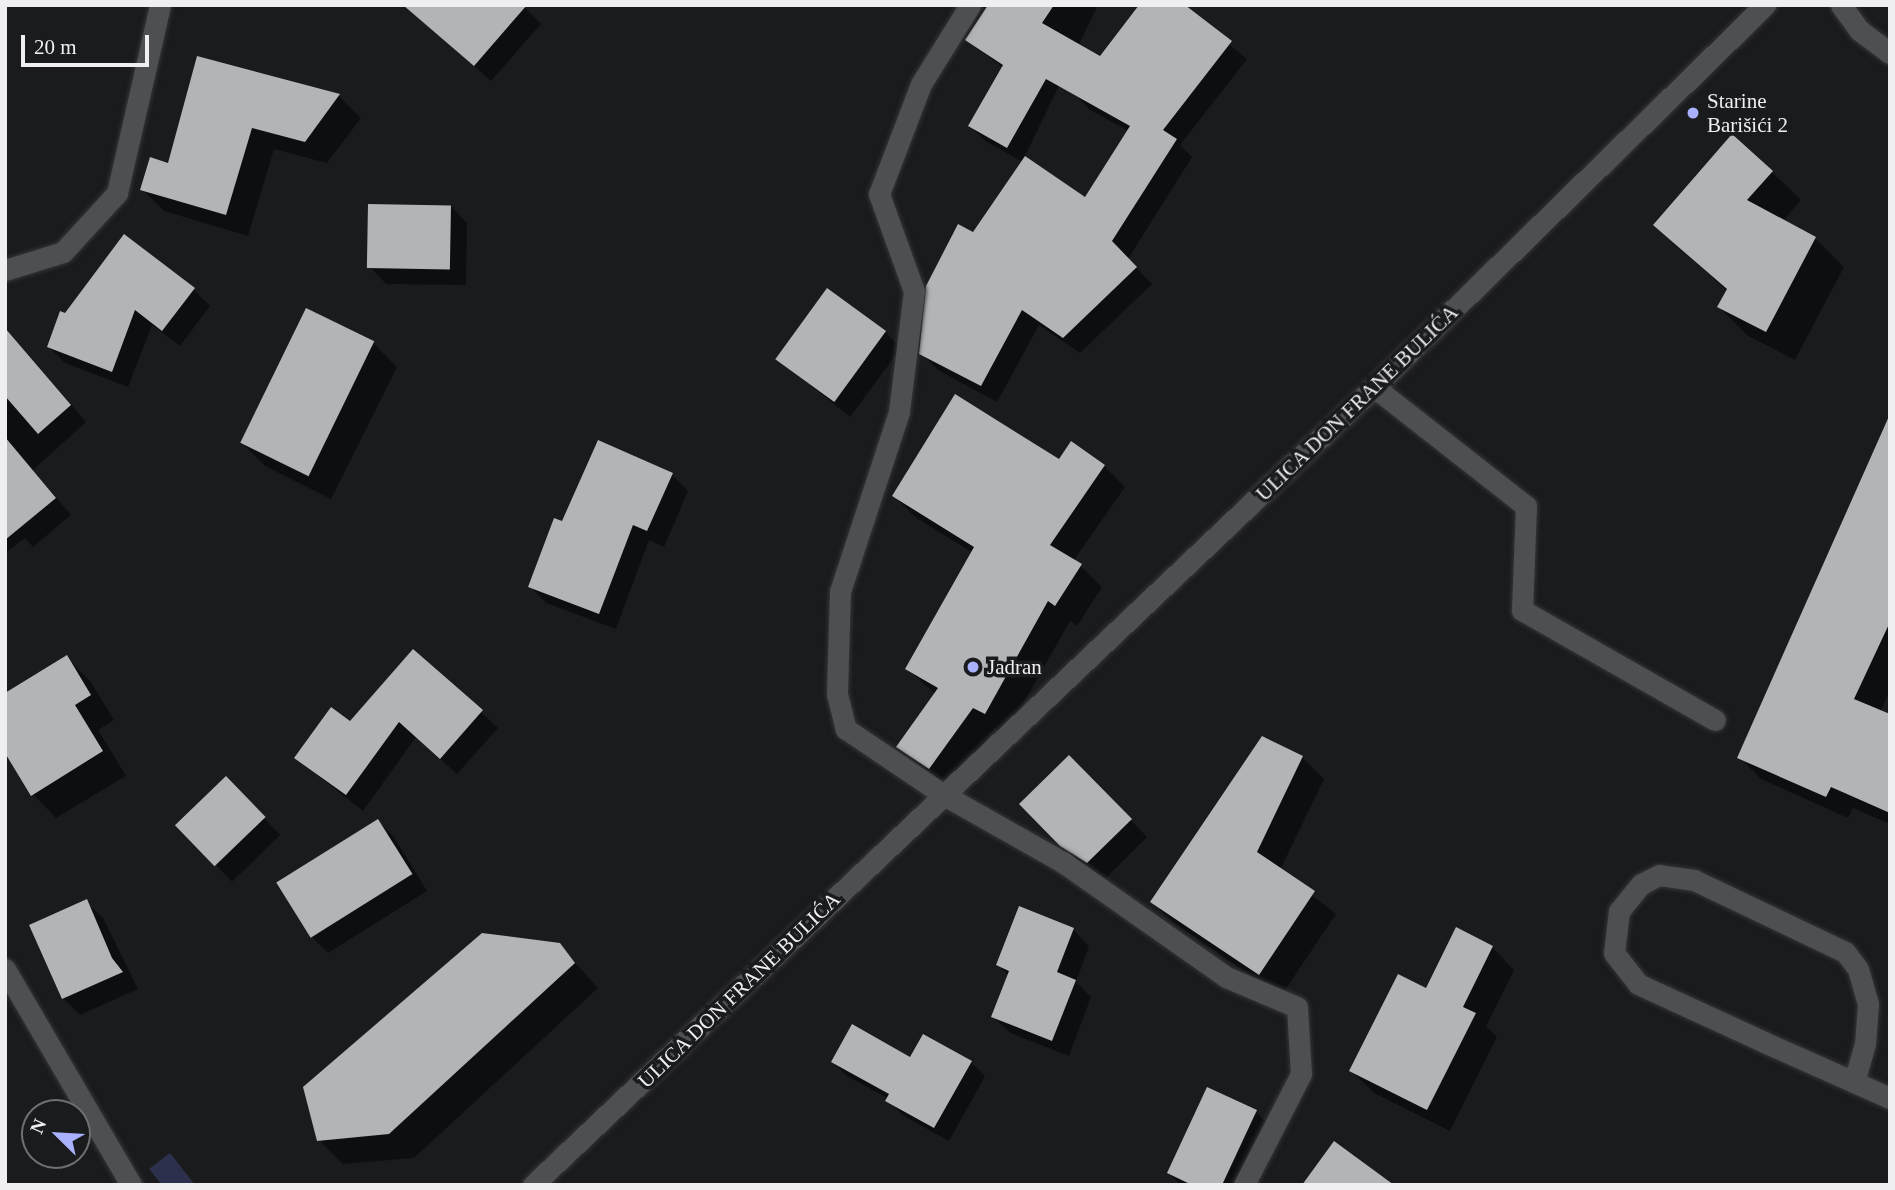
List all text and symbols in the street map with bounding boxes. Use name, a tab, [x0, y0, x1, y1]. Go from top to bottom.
scale bar	[24, 21, 152, 65]
text: 20 m	[34, 35, 77, 59]
place label: Starine Barišići 2	[1707, 88, 1788, 138]
marker: Starine Barišići 2	[1685, 105, 1701, 121]
street label: ULICA DON FRANE BULIĆA	[1250, 299, 1464, 507]
place label: Jadran	[987, 654, 1042, 680]
marker: Jadran	[965, 659, 981, 675]
street label: ULICA DON FRANE BULIĆA	[632, 886, 846, 1094]
north arrow	[21, 1099, 91, 1169]
text: N	[26, 1116, 51, 1137]

